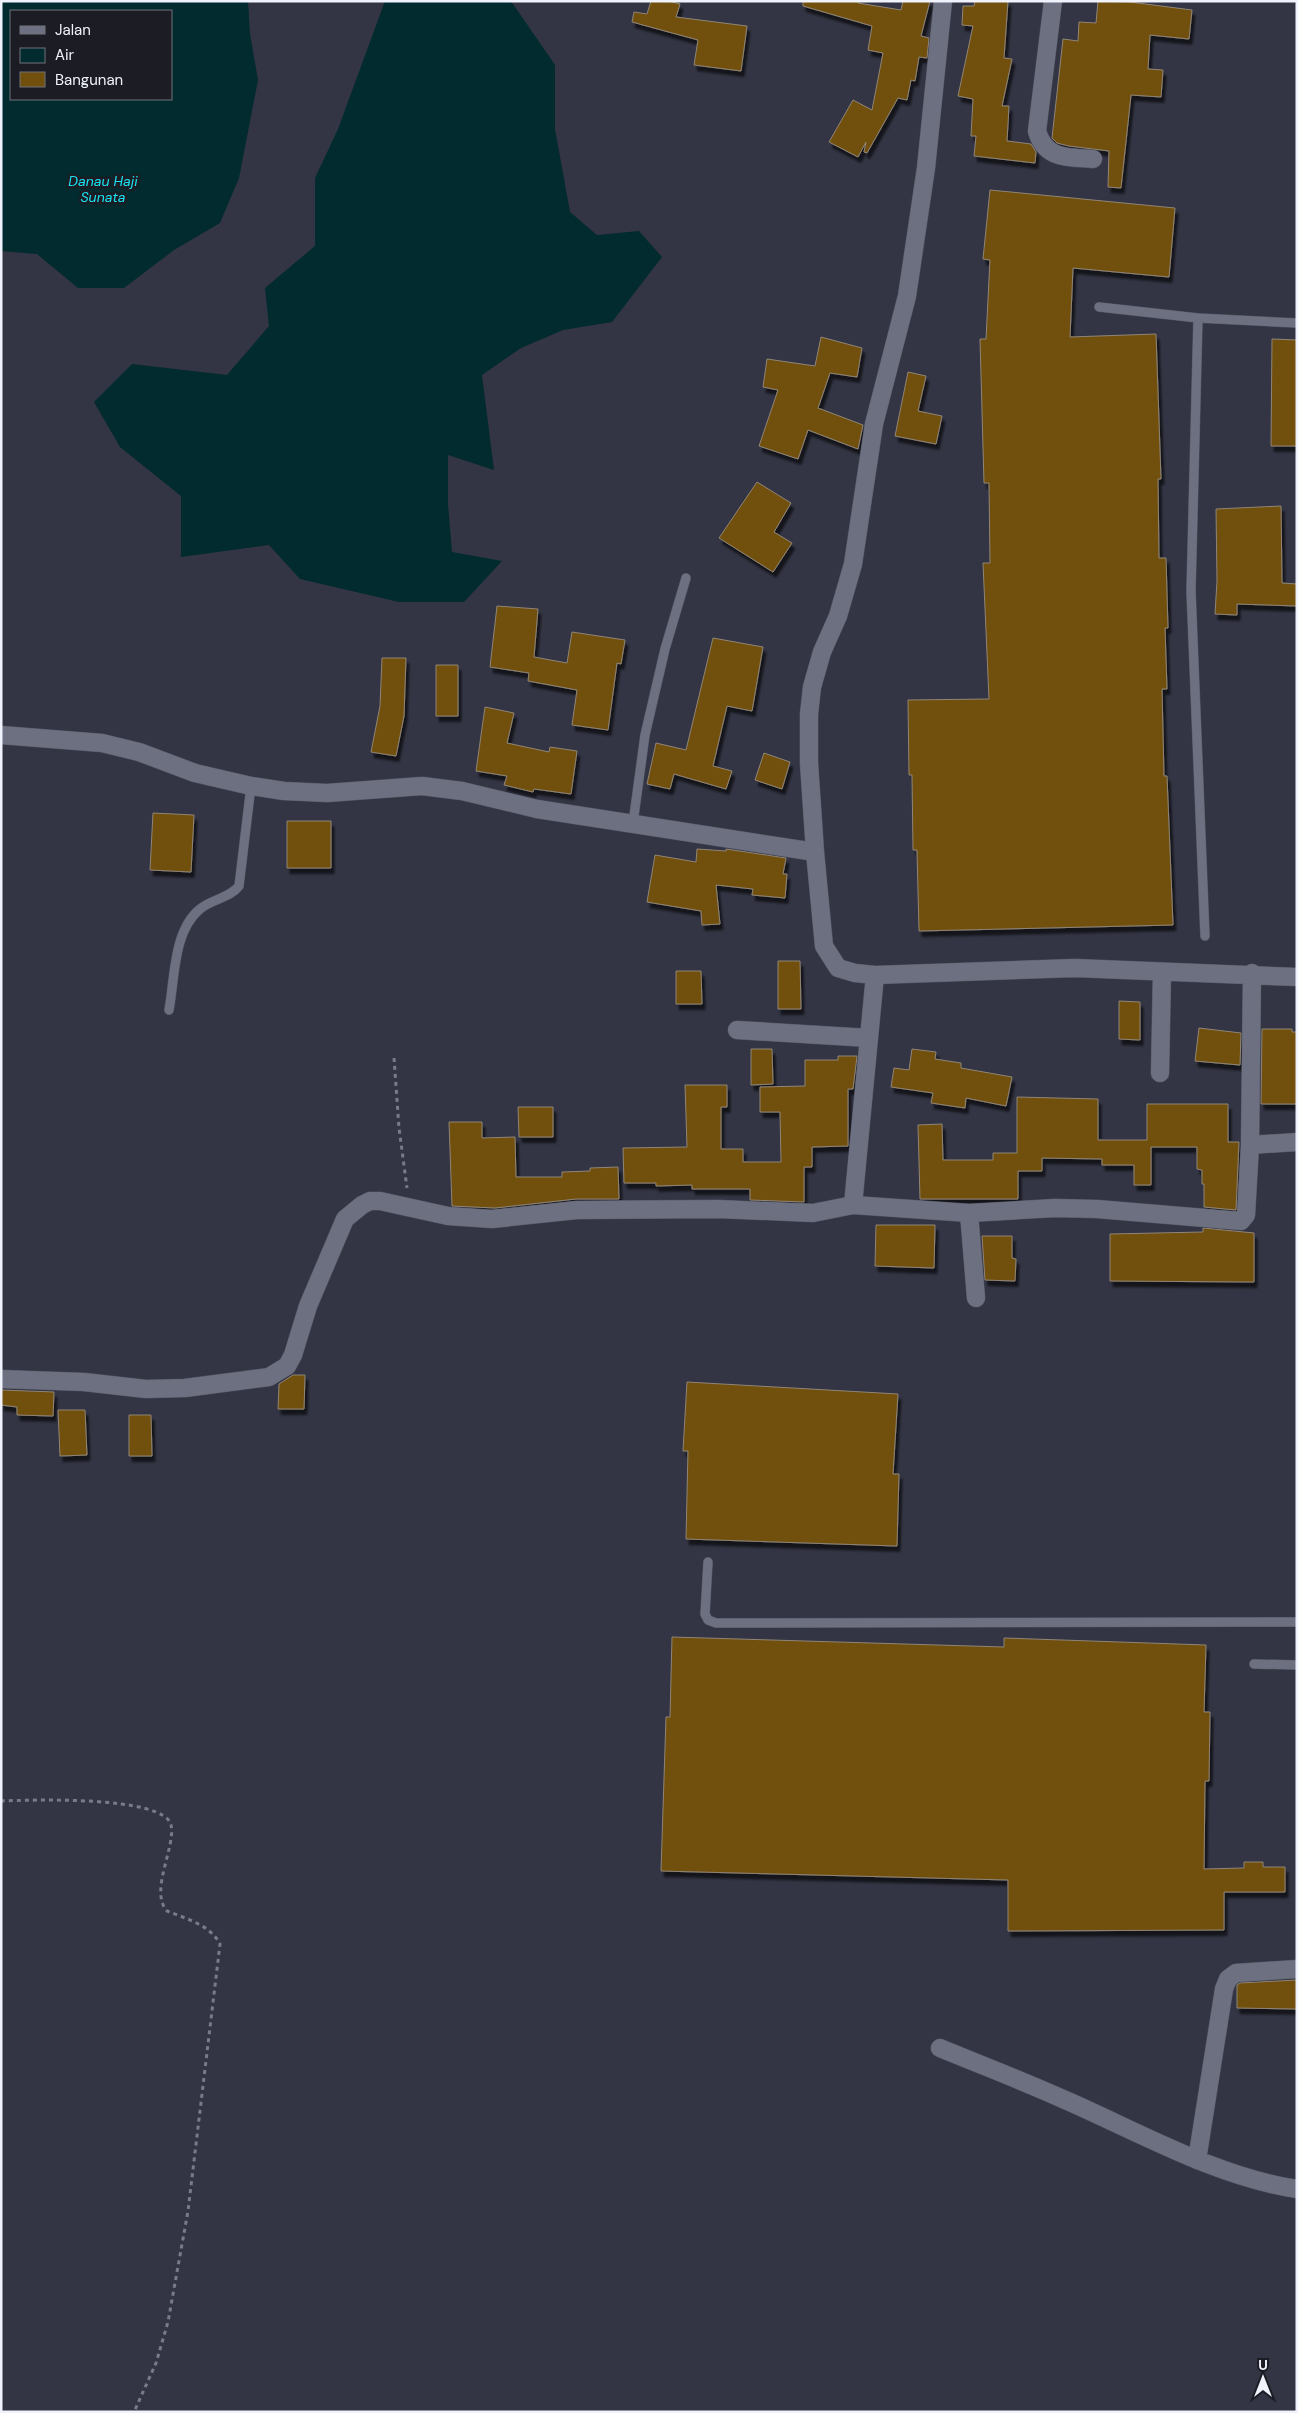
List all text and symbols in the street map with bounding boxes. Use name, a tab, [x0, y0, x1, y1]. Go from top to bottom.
legend	[10, 10, 172, 100]
text: Jalan	[55, 20, 91, 40]
text: Air	[55, 45, 75, 65]
text: Bangunan	[55, 70, 123, 90]
water label: Danau Haji Sunata	[68, 172, 138, 206]
north arrow	[1238, 2353, 1288, 2403]
text: U	[1258, 2356, 1268, 2374]

